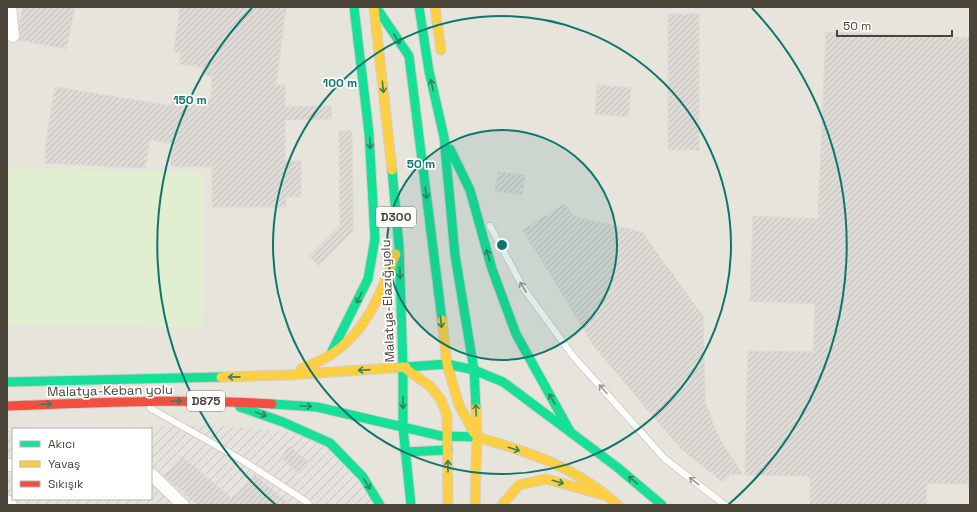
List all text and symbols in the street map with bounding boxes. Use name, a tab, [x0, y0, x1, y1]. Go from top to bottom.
scale bar	[837, 12, 952, 38]
text: 50 m	[843, 18, 871, 34]
one-way arrow	[394, 33, 402, 45]
text: 100 m	[323, 75, 357, 91]
one-way arrow	[428, 79, 436, 92]
one-way arrow	[379, 81, 387, 94]
text: 150 m	[173, 92, 207, 108]
one-way arrow	[366, 136, 373, 149]
text: 50 m	[407, 156, 435, 172]
one-way arrow	[422, 186, 430, 199]
road number: D300	[376, 207, 416, 227]
centre of rings	[495, 238, 509, 252]
street label: Malatya-Elazığ yolu	[377, 239, 398, 363]
one-way arrow	[484, 249, 491, 262]
one-way arrow	[396, 266, 404, 279]
one-way arrow	[519, 282, 527, 293]
one-way arrow	[355, 292, 362, 304]
one-way arrow	[438, 315, 445, 328]
one-way arrow	[358, 366, 371, 373]
one-way arrow	[228, 373, 241, 380]
street label: Malatya-Keban yolu	[47, 381, 173, 400]
one-way arrow	[598, 384, 607, 395]
road number: D875	[187, 391, 225, 411]
one-way arrow	[548, 393, 556, 405]
one-way arrow	[399, 396, 407, 409]
one-way arrow	[169, 397, 182, 405]
one-way arrow	[39, 401, 52, 408]
one-way arrow	[299, 403, 312, 410]
one-way arrow	[472, 404, 479, 417]
one-way arrow	[255, 411, 267, 419]
legend	[12, 428, 152, 500]
text: Akıcı	[48, 436, 75, 452]
one-way arrow	[508, 446, 521, 453]
text: Yavaş	[48, 456, 80, 472]
one-way arrow	[444, 460, 452, 473]
one-way arrow	[627, 475, 638, 484]
text: Sıkışık	[48, 476, 84, 492]
one-way arrow	[688, 477, 699, 486]
one-way arrow	[364, 478, 372, 490]
one-way arrow	[551, 479, 564, 486]

